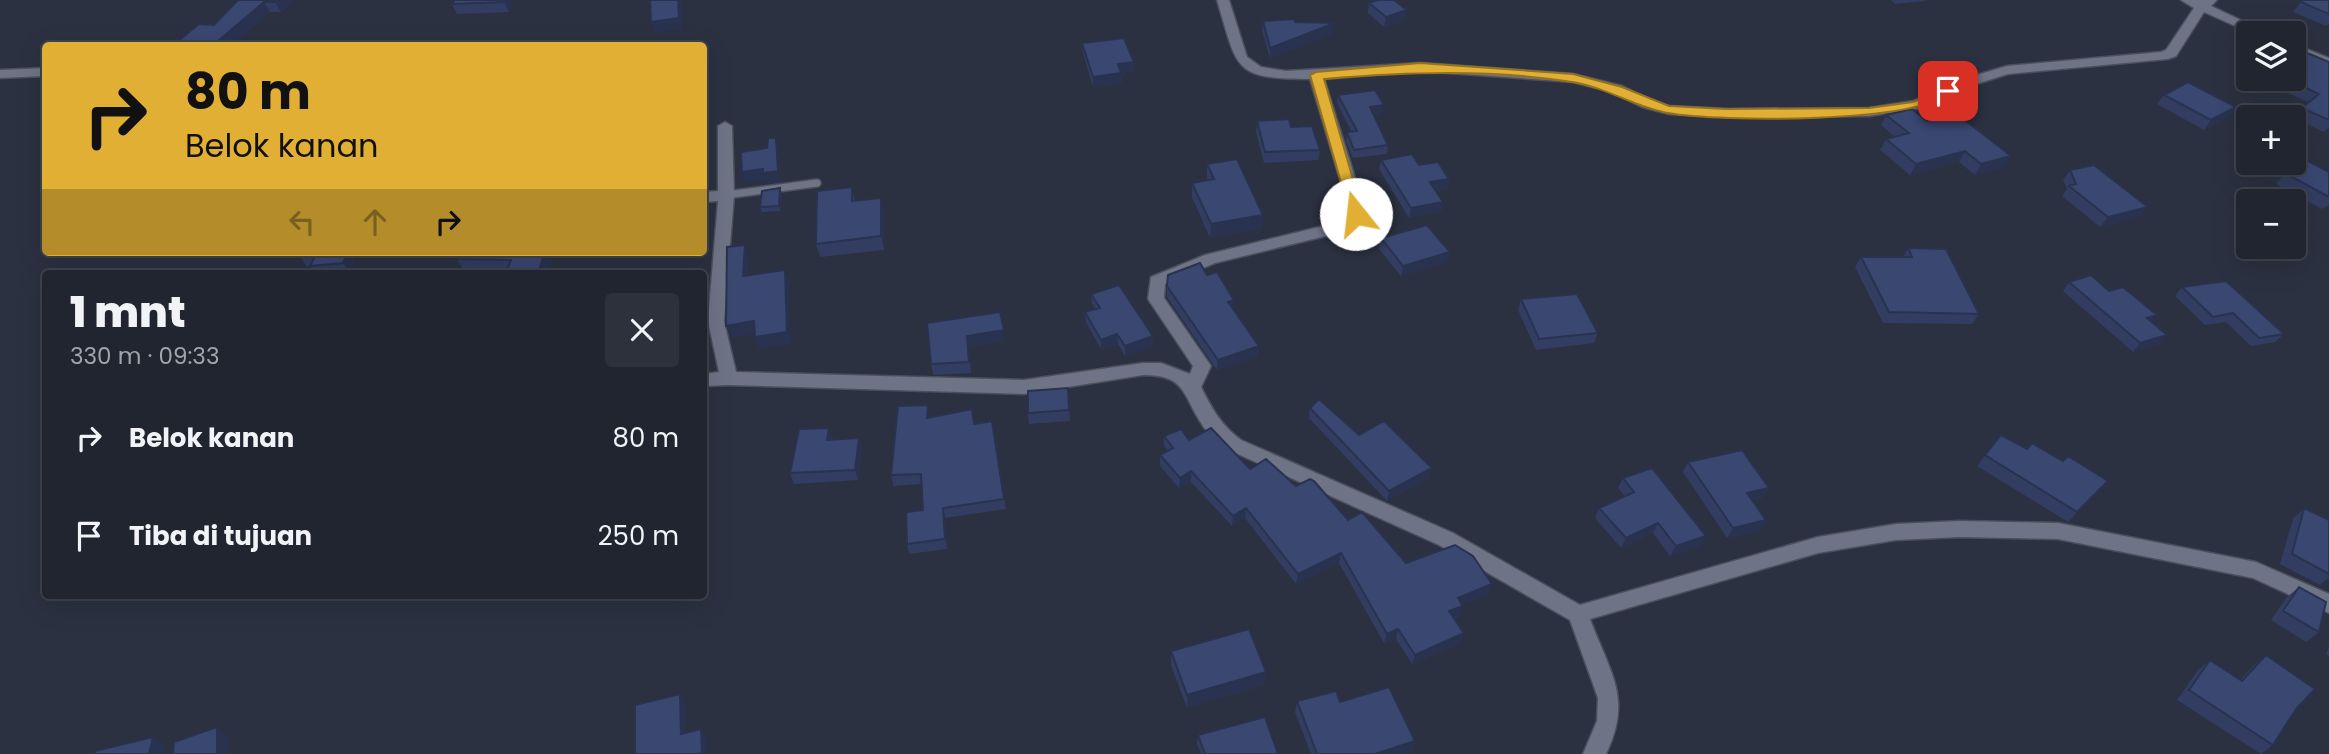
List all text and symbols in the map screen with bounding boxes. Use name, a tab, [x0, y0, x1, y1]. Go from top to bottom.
map controls	[2236, 21, 2306, 259]
button: layers	[2236, 21, 2306, 91]
text: 80 m	[185, 58, 311, 126]
pin	[1918, 61, 1978, 121]
icon: right	[70, 70, 161, 161]
icon: arrive	[1929, 72, 1967, 110]
button: +	[2236, 105, 2306, 175]
text: Belok kanan	[185, 123, 379, 168]
position arrow	[1319, 177, 1393, 251]
button: −	[2236, 189, 2306, 259]
icon: left	[283, 203, 321, 241]
icon: ahead	[356, 203, 394, 241]
icon: right	[429, 203, 467, 241]
text: 1 mnt	[70, 283, 186, 342]
button: close	[605, 293, 679, 367]
text: 330 m · 09:33	[70, 340, 219, 372]
icon: right	[70, 419, 108, 457]
text: Belok kanan	[129, 420, 294, 456]
text: 80 m	[613, 420, 679, 456]
icon: arrive	[70, 517, 108, 555]
text: Tiba di tujuan	[129, 518, 312, 554]
text: 250 m	[598, 518, 679, 554]

